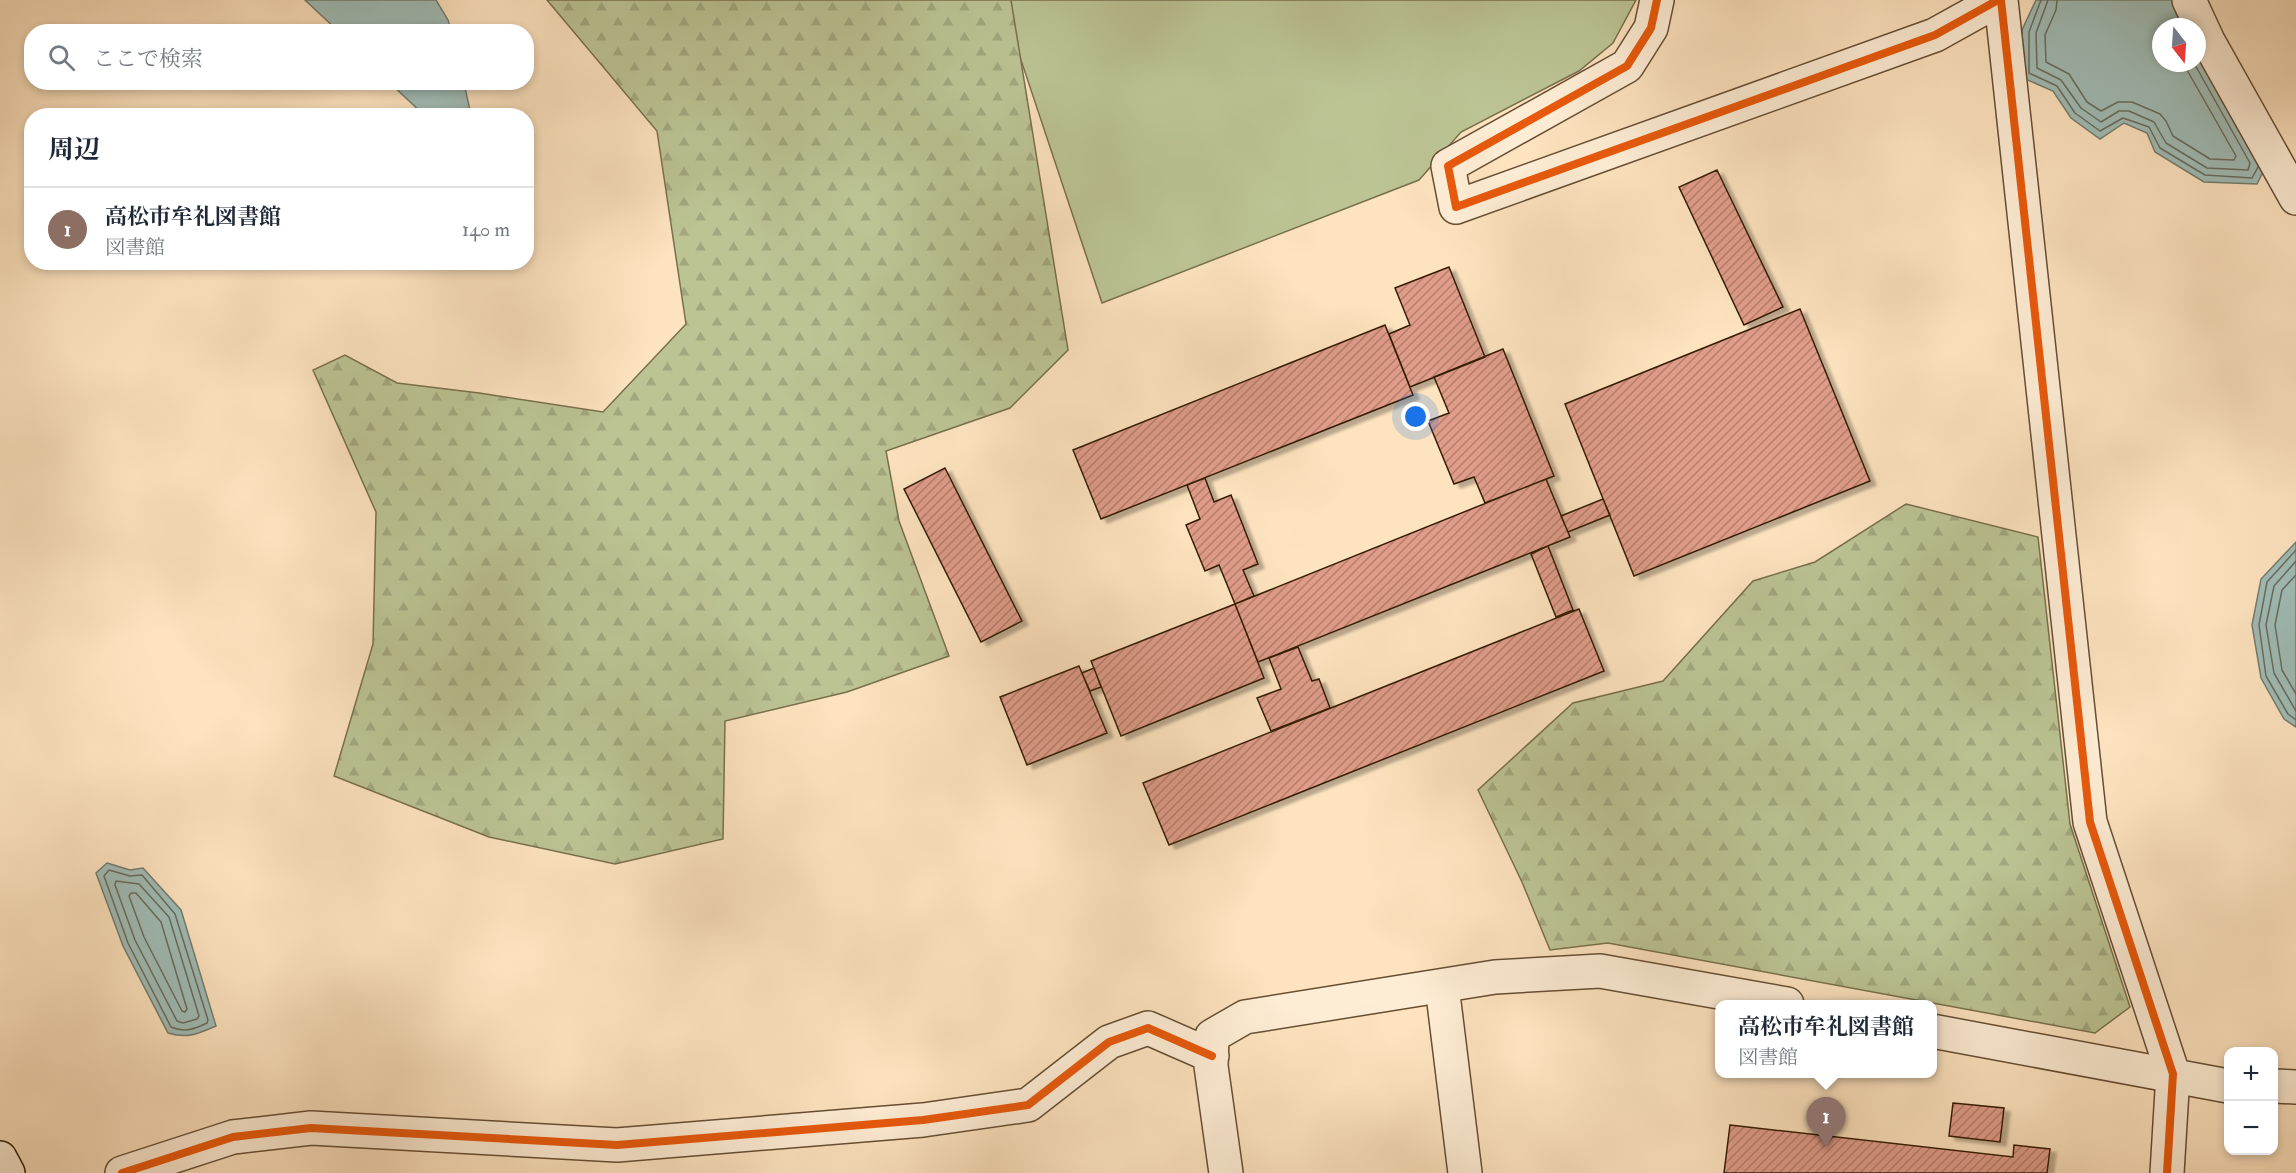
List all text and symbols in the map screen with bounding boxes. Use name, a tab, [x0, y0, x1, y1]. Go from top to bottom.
north arrow	[2152, 18, 2206, 72]
search box	[24, 24, 534, 90]
icon: search	[45, 41, 78, 74]
text: ここで検索	[93, 45, 203, 73]
text: 周辺	[48, 134, 100, 166]
text: 高松市牟礼図書館	[105, 203, 281, 231]
text: 1	[64, 217, 71, 242]
text: 140 m	[462, 217, 510, 242]
text: 図書館	[105, 235, 165, 260]
your location	[1401, 402, 1430, 431]
popup	[1715, 1000, 1937, 1078]
text: 高松市牟礼図書館	[1738, 1013, 1914, 1041]
text: 図書館	[1738, 1045, 1798, 1070]
map controls	[2224, 1047, 2278, 1155]
button: +	[2224, 1047, 2278, 1101]
pin: 1	[1806, 1098, 1846, 1147]
button: −	[2224, 1101, 2278, 1155]

